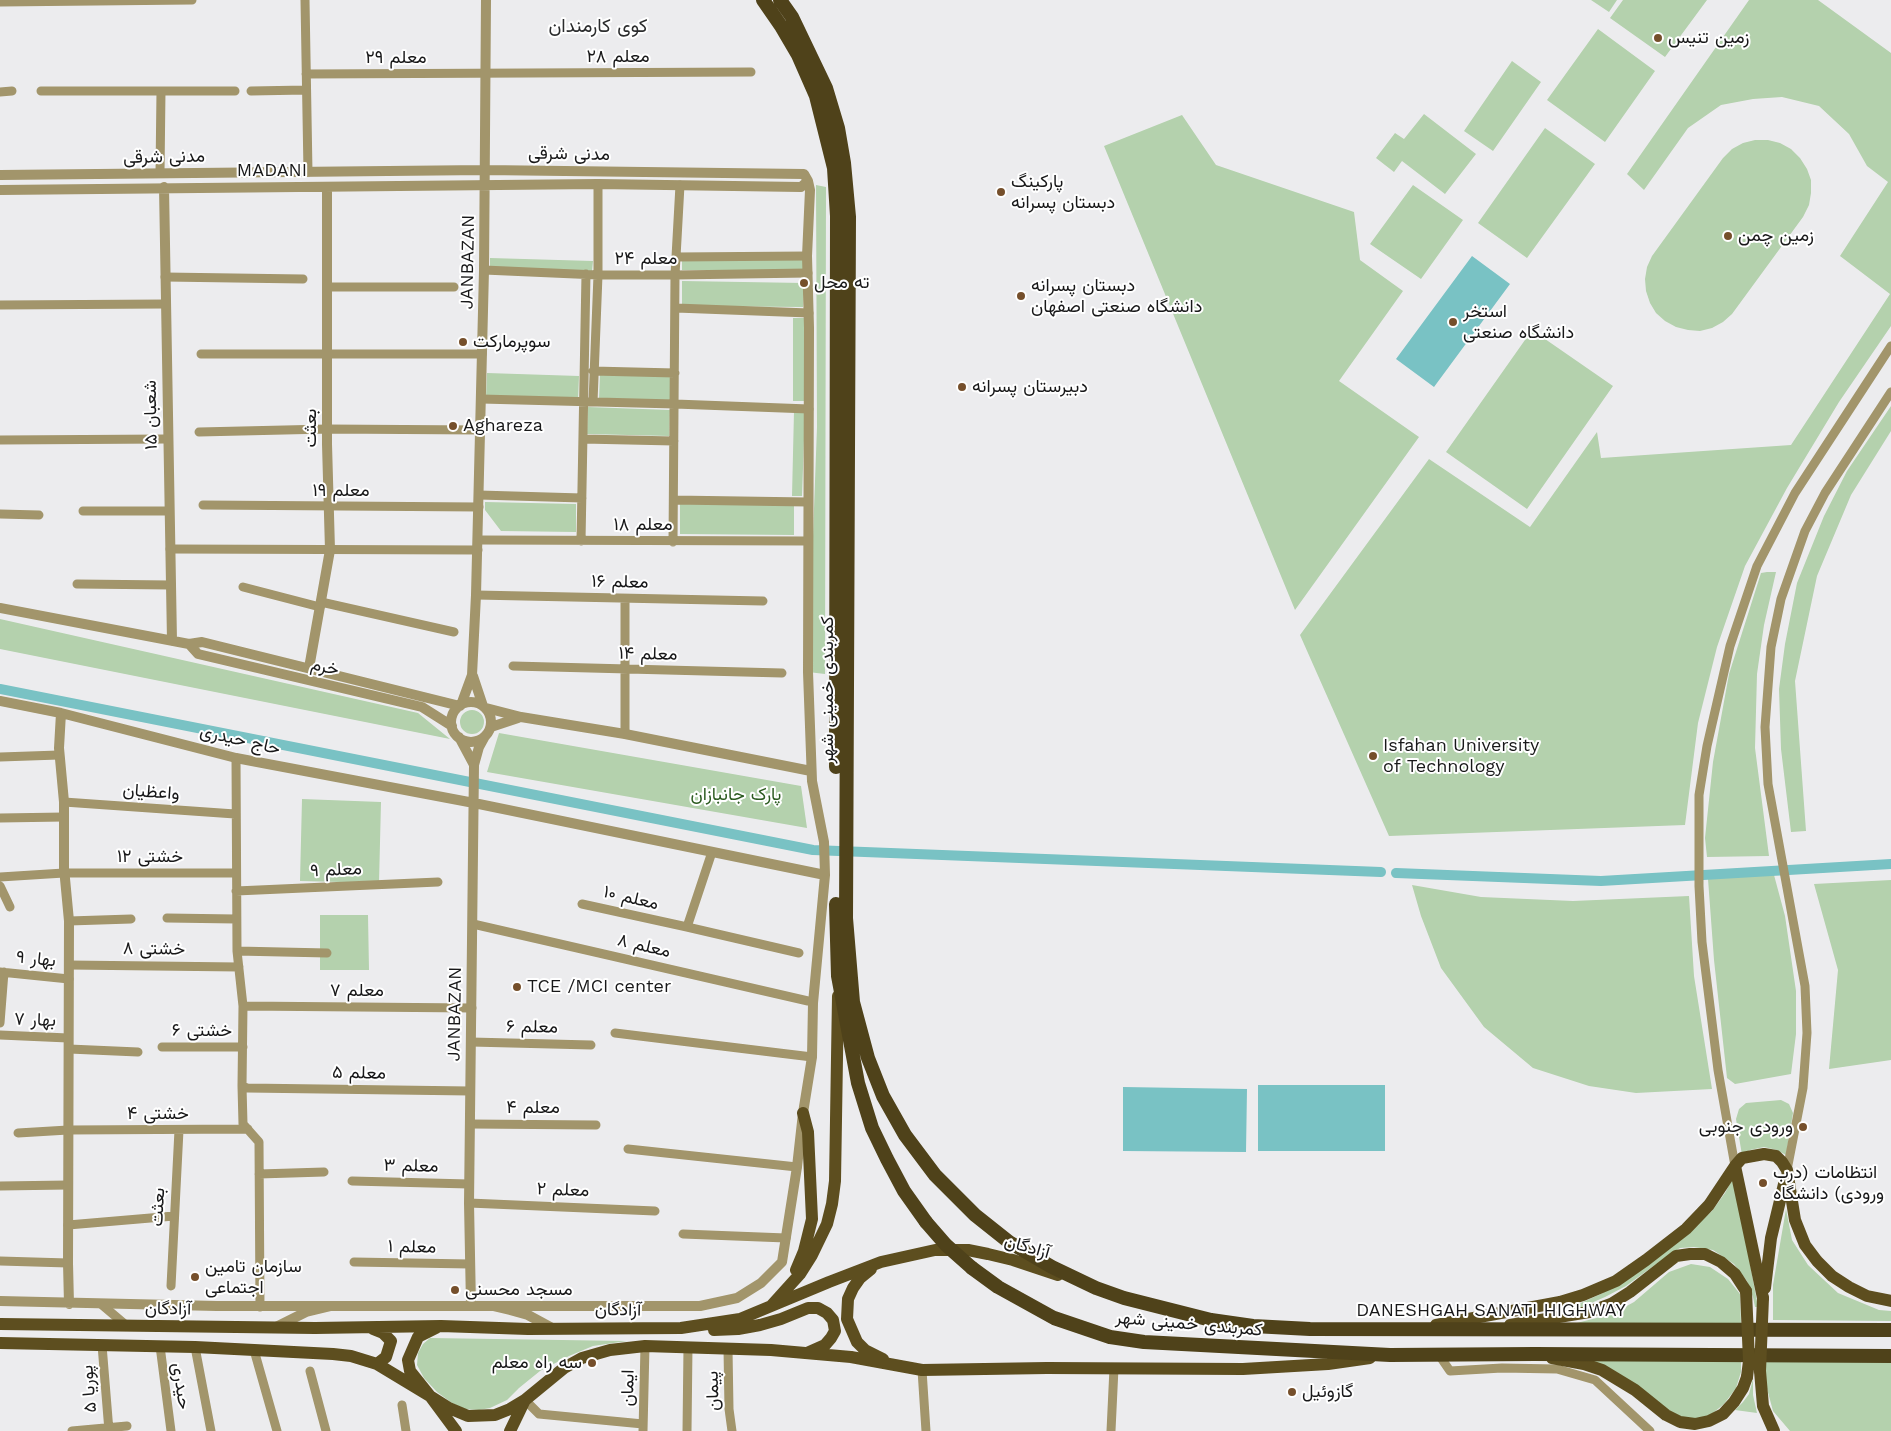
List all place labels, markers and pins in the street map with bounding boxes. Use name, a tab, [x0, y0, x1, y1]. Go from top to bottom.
place label: زمین تنیس	[1668, 27, 1749, 49]
marker: زمین تنیس	[1652, 32, 1664, 44]
place label: پارکینگ دبستان پسرانه	[1011, 171, 1115, 213]
marker: پارکینگ دبستان پسرانه	[995, 186, 1007, 198]
place label: زمین چمن	[1738, 225, 1814, 247]
marker: زمین چمن	[1722, 230, 1734, 242]
place label: ته محل	[814, 272, 869, 294]
place label: دبستان پسرانه دانشگاه صنعتی اصفهان	[1031, 275, 1202, 318]
marker: ته محل	[798, 277, 810, 289]
marker: دبستان پسرانه دانشگاه صنعتی اصفهان	[1015, 290, 1027, 302]
place label: استخر دانشگاه صنعتی	[1463, 301, 1574, 344]
marker: استخر دانشگاه صنعتی	[1447, 316, 1459, 328]
place label: سوپرمارکت	[473, 331, 550, 353]
marker: سوپرمارکت	[457, 336, 469, 348]
place label: دبیرستان پسرانه	[972, 376, 1088, 398]
marker: دبیرستان پسرانه	[956, 381, 968, 393]
place label: Aghareza	[463, 415, 543, 437]
marker: Aghareza	[447, 420, 459, 432]
place label: Isfahan University of Technology	[1383, 735, 1539, 778]
marker: Isfahan University of Technology	[1367, 750, 1379, 762]
place label: TCE /MCI center	[527, 976, 671, 998]
marker: TCE /MCI center	[511, 981, 523, 993]
place label: ورودی جنوبی	[1699, 1116, 1793, 1138]
marker: ورودی جنوبی	[1797, 1121, 1809, 1133]
place label: انتظامات (درب ورودی) دانشگاه	[1773, 1162, 1884, 1204]
marker: انتظامات (درب ورودی) دانشگاه	[1757, 1177, 1769, 1189]
place label: سازمان تامین اجتماعی	[205, 1256, 302, 1298]
marker: سازمان تامین اجتماعی	[189, 1271, 201, 1283]
place label: مسجد محسنی	[465, 1279, 573, 1301]
marker: مسجد محسنی	[449, 1284, 461, 1296]
place label: سه راه معلم	[492, 1352, 582, 1374]
marker: سه راه معلم	[586, 1357, 598, 1369]
place label: گازوئیل	[1302, 1381, 1353, 1403]
marker: گازوئیل	[1286, 1386, 1298, 1398]

